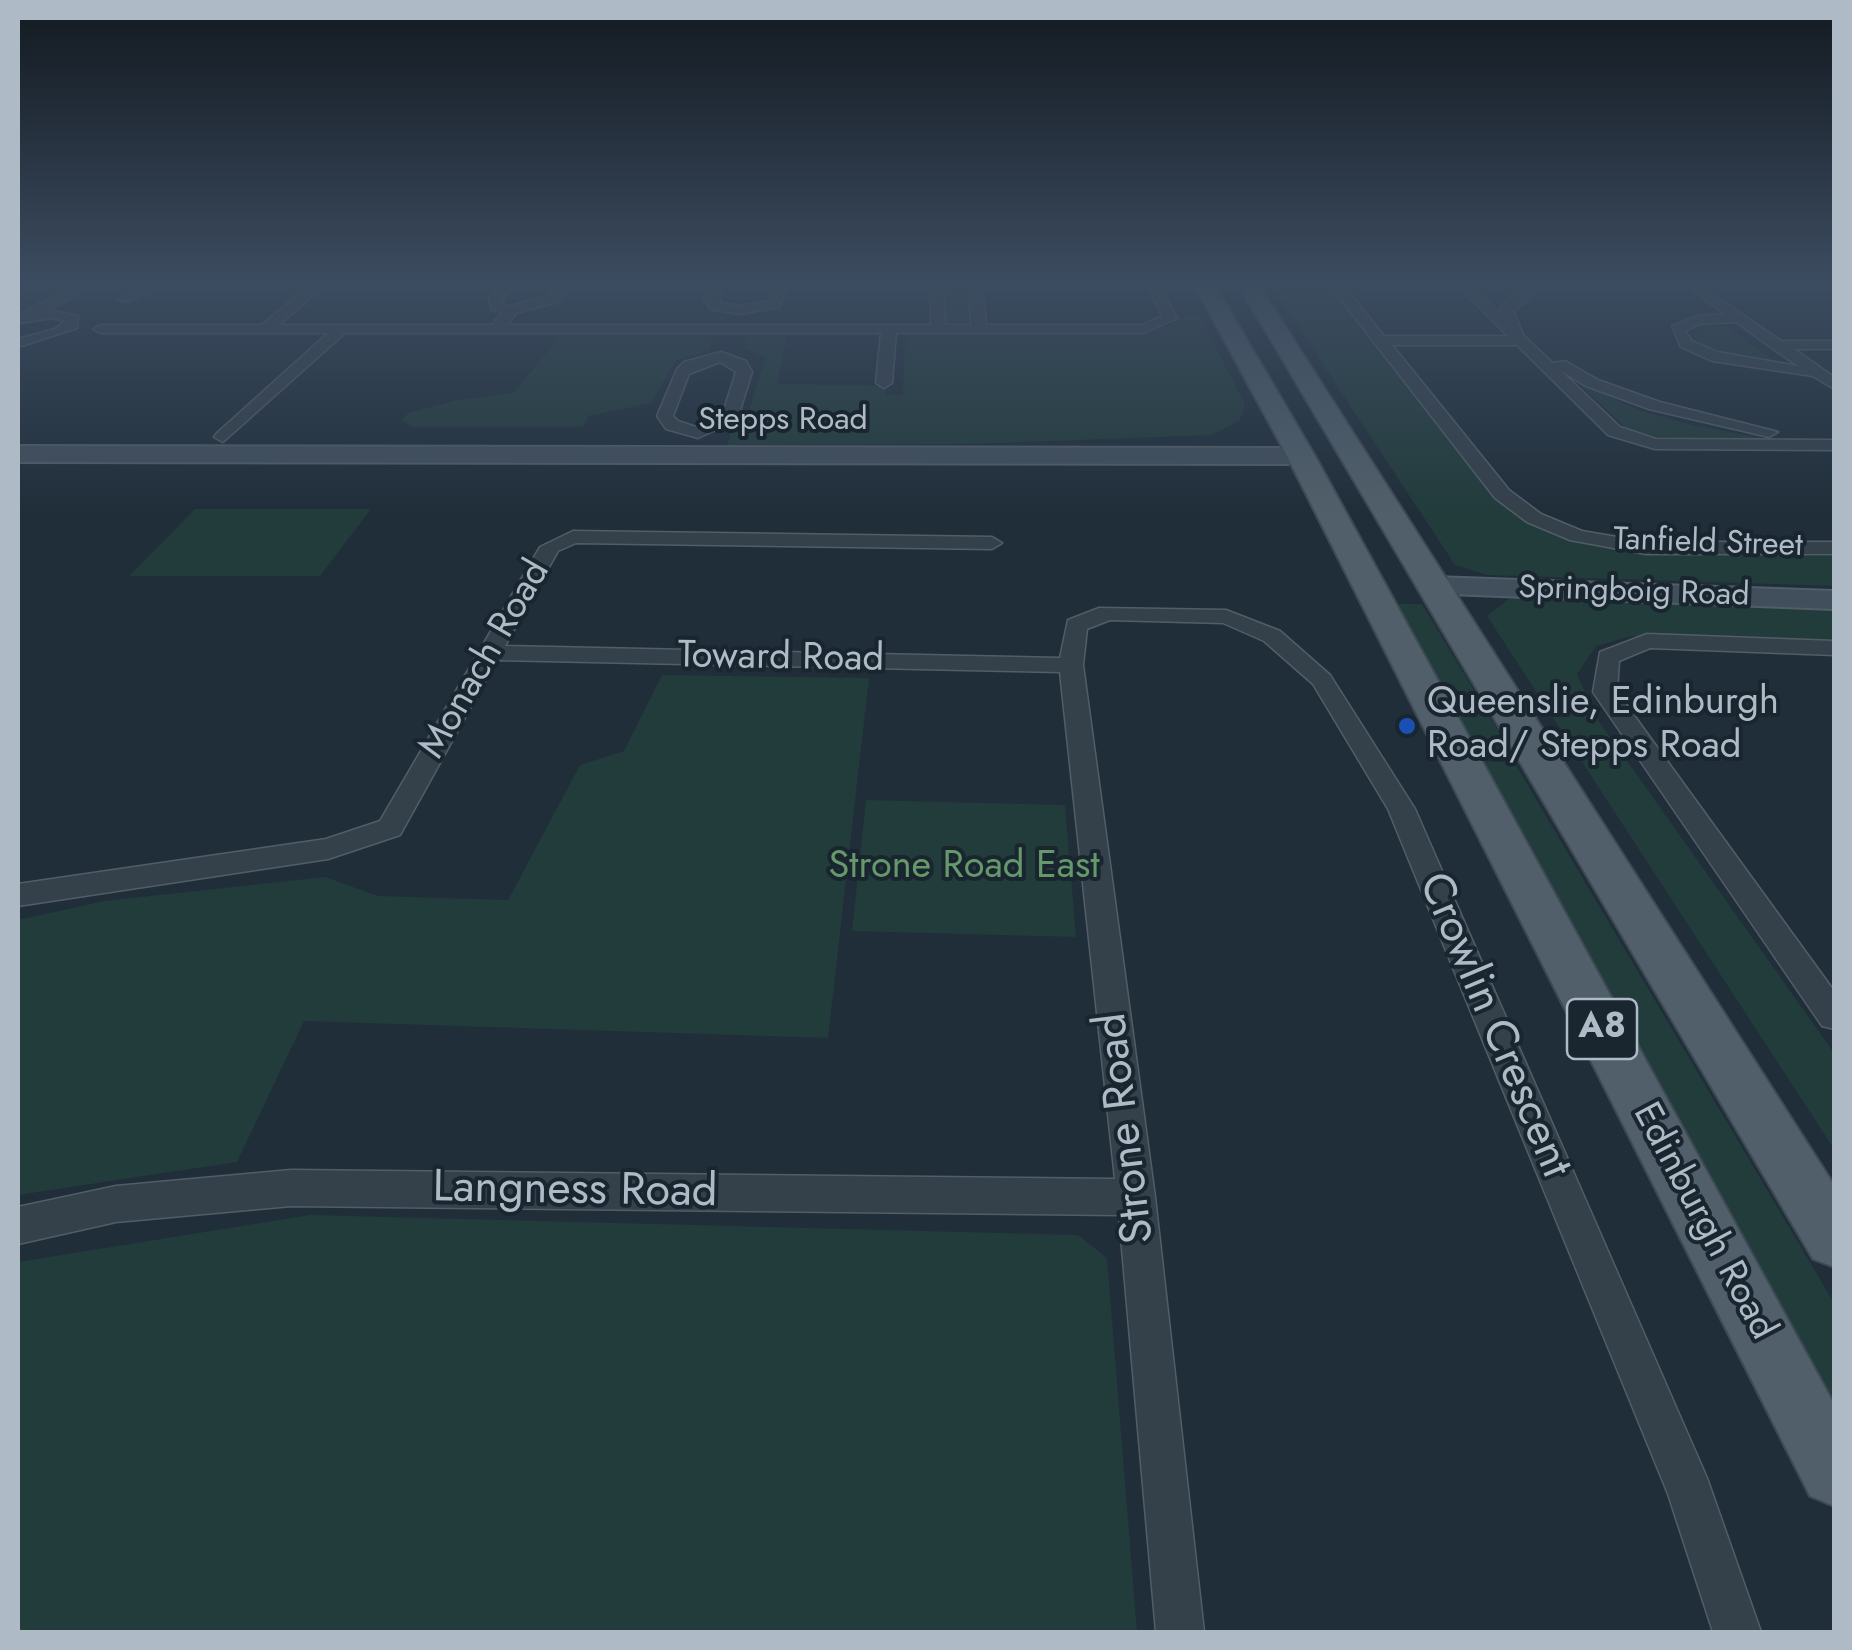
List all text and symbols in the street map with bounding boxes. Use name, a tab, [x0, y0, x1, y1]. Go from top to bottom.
street label: Stepps Road	[698, 402, 868, 440]
street label: Tanfield Street	[1613, 522, 1803, 566]
street label: Monach Road	[411, 553, 561, 767]
street label: Springboig Road	[1518, 570, 1750, 616]
street label: Toward Road	[678, 634, 884, 684]
place label: Queenslie, Edinburgh Road/ Stepps Road	[1427, 681, 1779, 771]
marker: Queenslie, Edinburgh Road/ Stepps Road	[1396, 715, 1418, 737]
park label: Strone Road East	[828, 845, 1100, 891]
street label: Crowlin Crescent	[1405, 866, 1581, 1186]
road number: A8	[1567, 999, 1637, 1059]
street label: Strone Road	[1086, 1009, 1168, 1247]
street label: Edinburgh Road	[1621, 1096, 1785, 1348]
street label: Langness Road	[432, 1163, 718, 1221]

